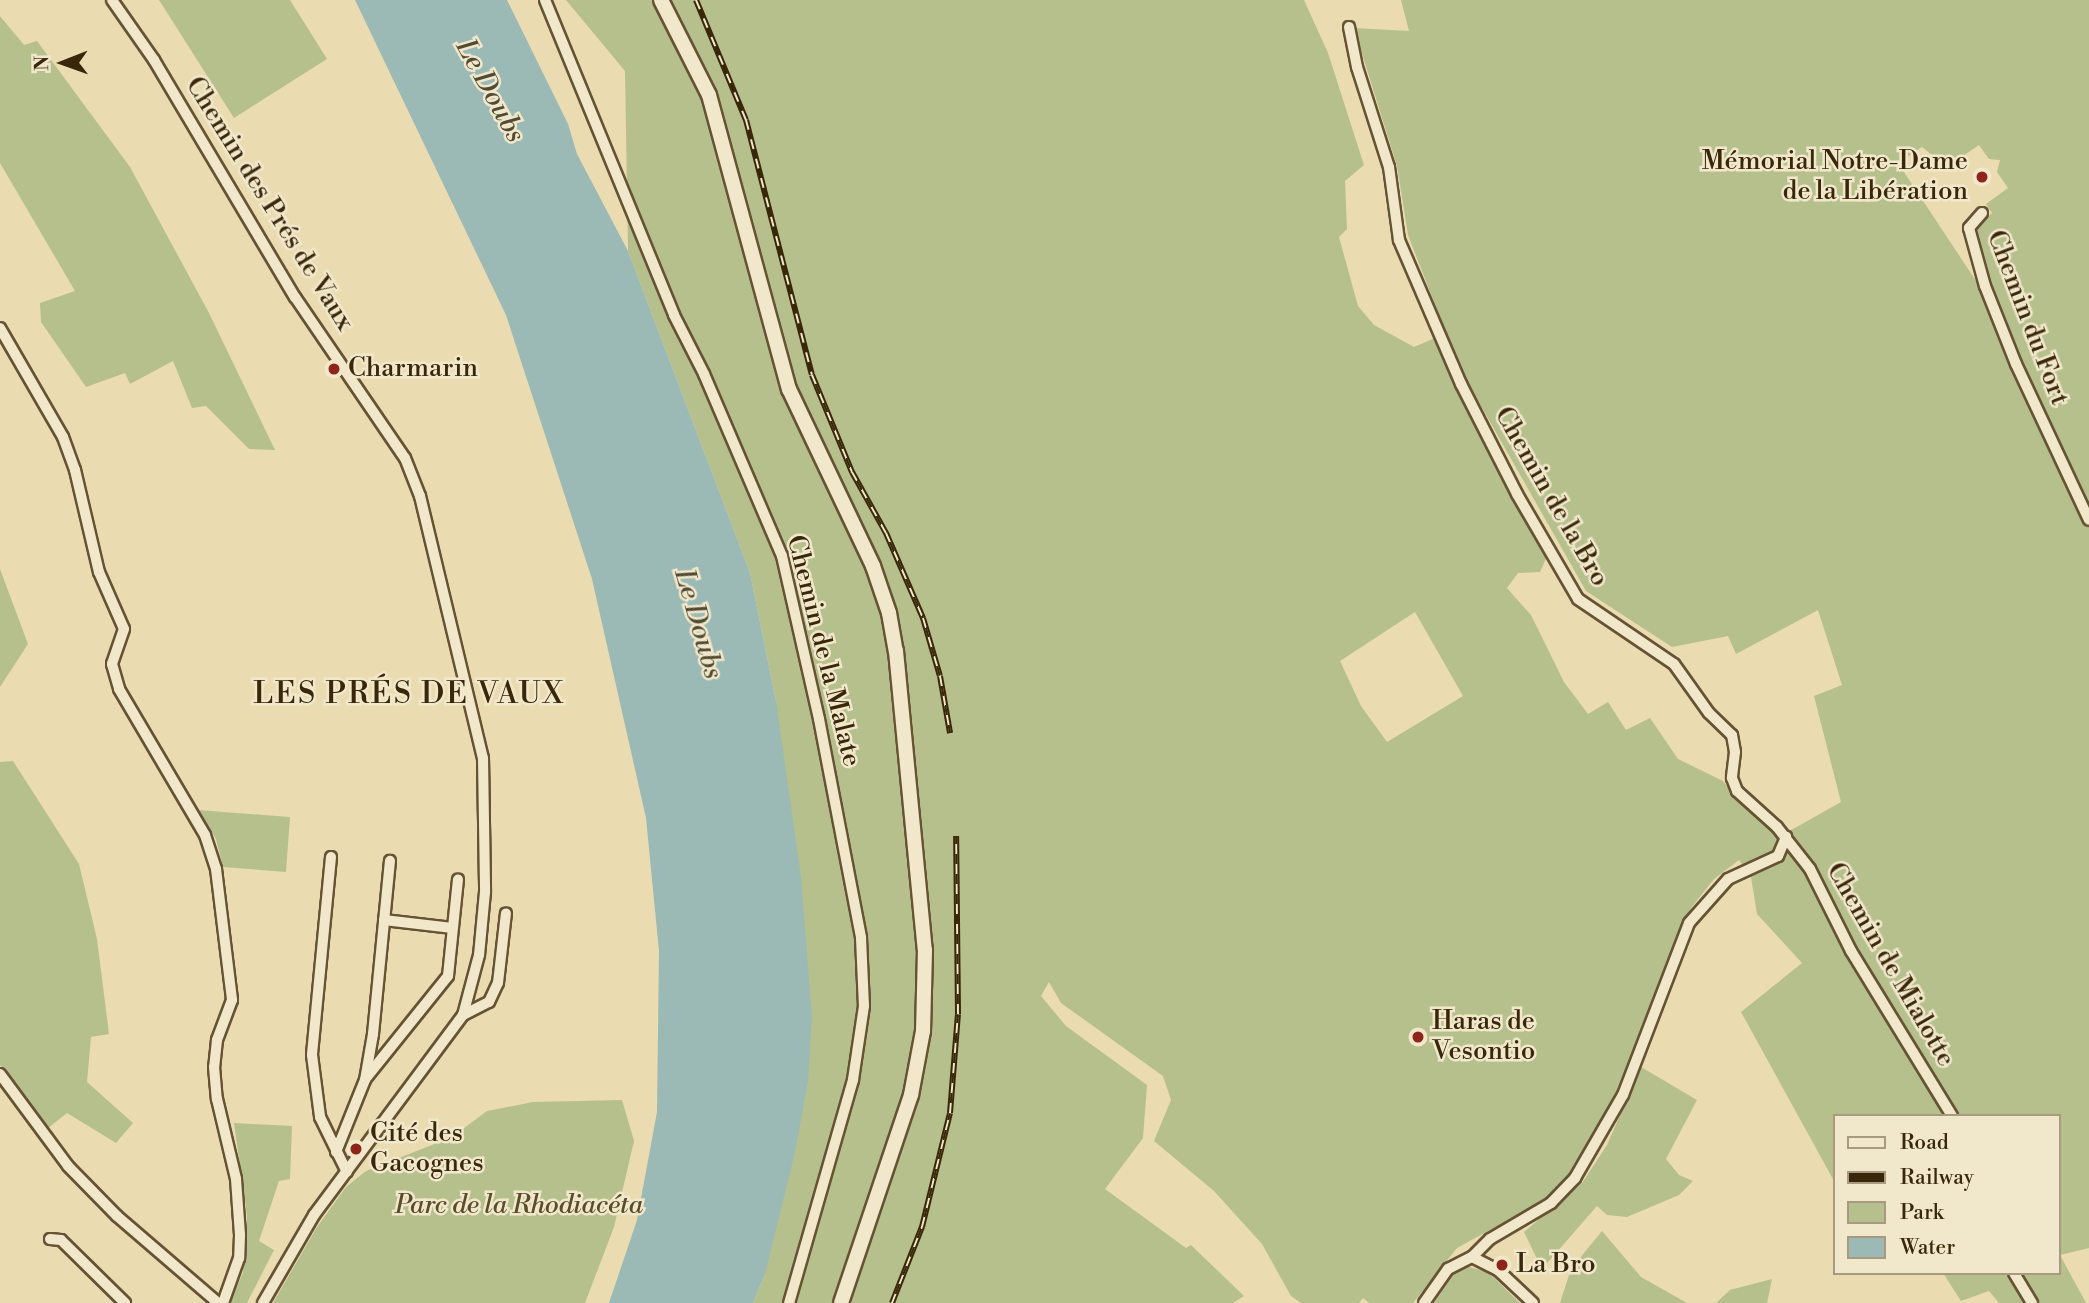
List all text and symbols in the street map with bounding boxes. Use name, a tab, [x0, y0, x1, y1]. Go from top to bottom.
north arrow	[28, 28, 98, 98]
water label: Le Doubs	[448, 34, 532, 148]
text: N	[30, 56, 54, 71]
street label: Chemin des Prés de Vaux	[178, 72, 360, 336]
place label: Mémorial Notre-Dame de la Libération	[1702, 146, 1968, 208]
marker: Mémorial Notre-Dame de la Libération	[1974, 169, 1990, 185]
street label: Chemin du Fort	[1979, 226, 2075, 410]
place label: Charmarin	[348, 353, 478, 385]
marker: Charmarin	[326, 361, 342, 377]
street label: Chemin de la Bro	[1487, 402, 1615, 592]
street label: Chemin de la Malate	[779, 532, 867, 770]
water label: Le Doubs	[666, 565, 730, 683]
district label: LES PRÉS DE VAUX	[255, 676, 563, 712]
street label: Chemin de Mialotte	[1819, 858, 1961, 1072]
place label: Haras de Vesontio	[1432, 1006, 1535, 1068]
marker: Haras de Vesontio	[1410, 1029, 1426, 1045]
legend	[1834, 1114, 2061, 1275]
place label: Cité des Gacognes	[370, 1118, 484, 1180]
text: Road	[1900, 1130, 1949, 1156]
marker: Cité des Gacognes	[348, 1141, 364, 1157]
text: Railway	[1900, 1165, 1974, 1191]
park label: Parc de la Rhodiacéta	[395, 1190, 643, 1222]
text: Park	[1900, 1200, 1944, 1226]
text: Water	[1900, 1235, 1955, 1261]
place label: La Bro	[1516, 1249, 1596, 1281]
marker: La Bro	[1494, 1257, 1510, 1273]

